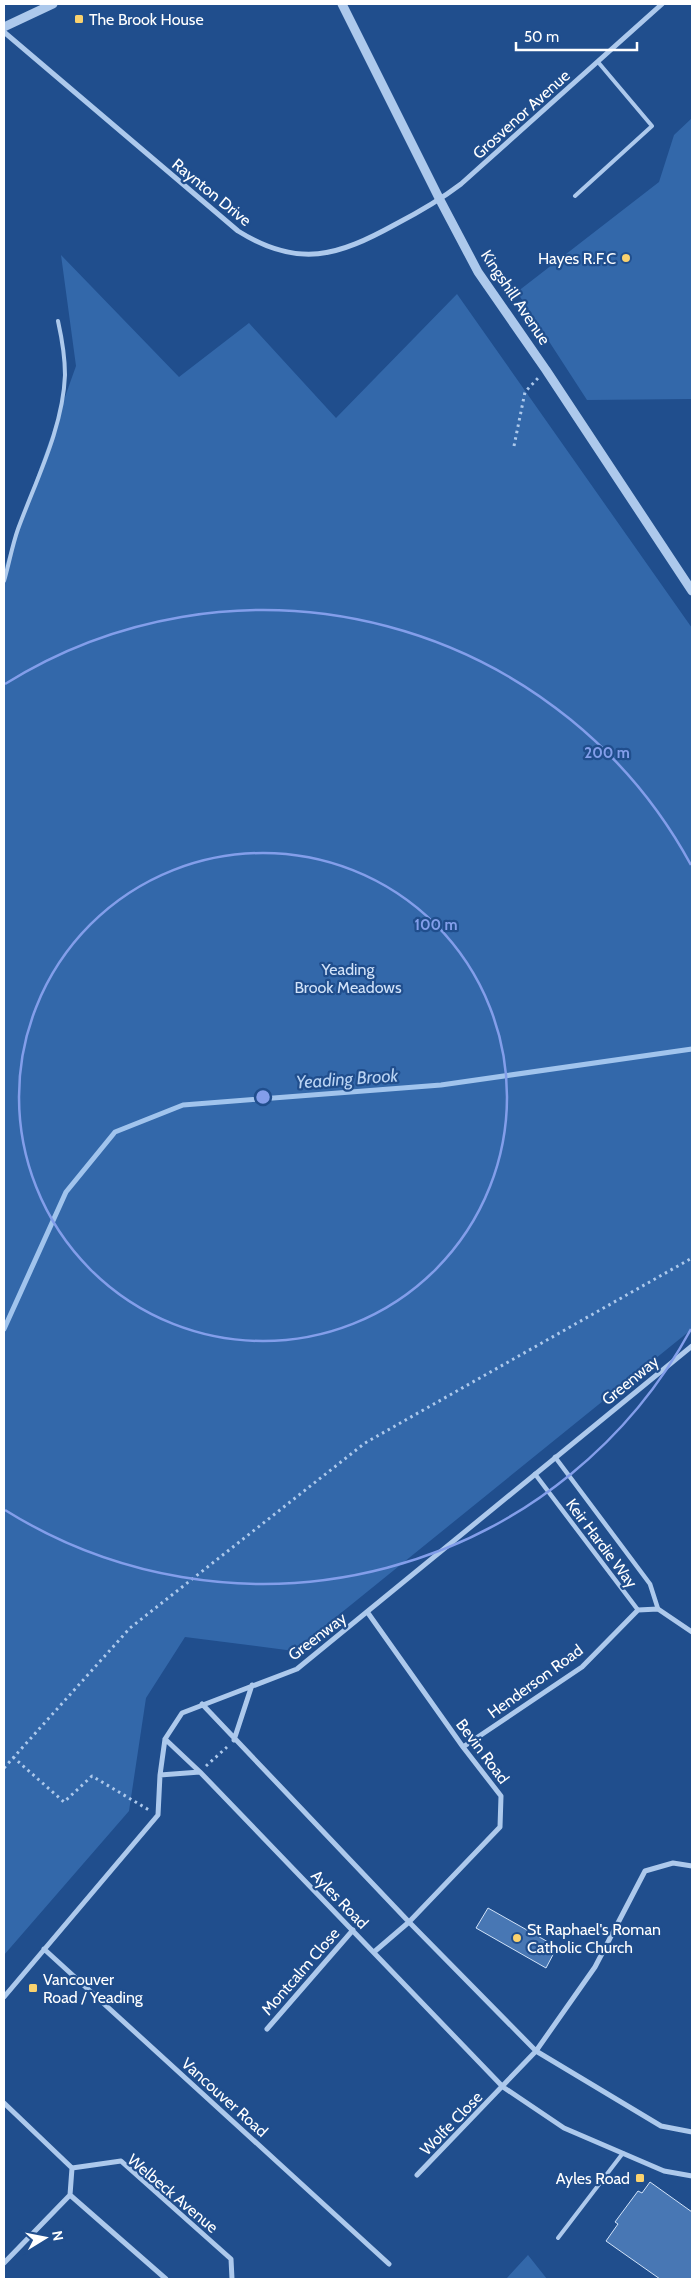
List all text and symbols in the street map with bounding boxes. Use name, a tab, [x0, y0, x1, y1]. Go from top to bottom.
place label: The Brook House	[89, 10, 204, 29]
marker: The Brook House	[73, 13, 85, 25]
scale bar	[516, 20, 637, 52]
text: 50 m	[524, 28, 559, 46]
street label: Grosvenor Avenue	[469, 66, 574, 163]
street label: Raynton Drive	[168, 155, 255, 230]
street label: Kingshill Avenue	[477, 246, 554, 348]
place label: Hayes R.F.C	[538, 249, 616, 268]
marker: Hayes R.F.C	[620, 252, 632, 264]
text: 200 m	[584, 744, 630, 762]
text: 100 m	[414, 916, 458, 934]
park label: Yeading Brook Meadows	[294, 960, 402, 997]
water label: Yeading Brook	[295, 1064, 400, 1094]
centre of rings	[254, 1088, 272, 1106]
street label: Greenway	[598, 1352, 663, 1409]
street label: Keir Hardie Way	[562, 1495, 641, 1592]
street label: Greenway	[285, 1608, 350, 1664]
street label: Henderson Road	[484, 1641, 587, 1722]
street label: Bevin Road	[452, 1715, 513, 1787]
street label: Ayles Road	[307, 1866, 372, 1933]
place label: St Raphael's Roman Catholic Church	[527, 1920, 661, 1957]
street label: Montcalm Close	[257, 1924, 343, 2019]
marker: St Raphael's Roman Catholic Church	[511, 1932, 523, 1944]
place label: Vancouver Road / Yeading	[43, 1970, 144, 2007]
marker: Vancouver Road / Yeading	[27, 1982, 39, 1994]
street label: Vancouver Road	[178, 2054, 272, 2141]
street label: Wolfe Close	[416, 2088, 486, 2159]
street label: Welbeck Avenue	[124, 2150, 222, 2237]
place label: Ayles Road	[556, 2169, 630, 2188]
marker: Ayles Road	[634, 2172, 646, 2184]
north arrow	[20, 2213, 70, 2263]
text: N	[48, 2229, 68, 2242]

